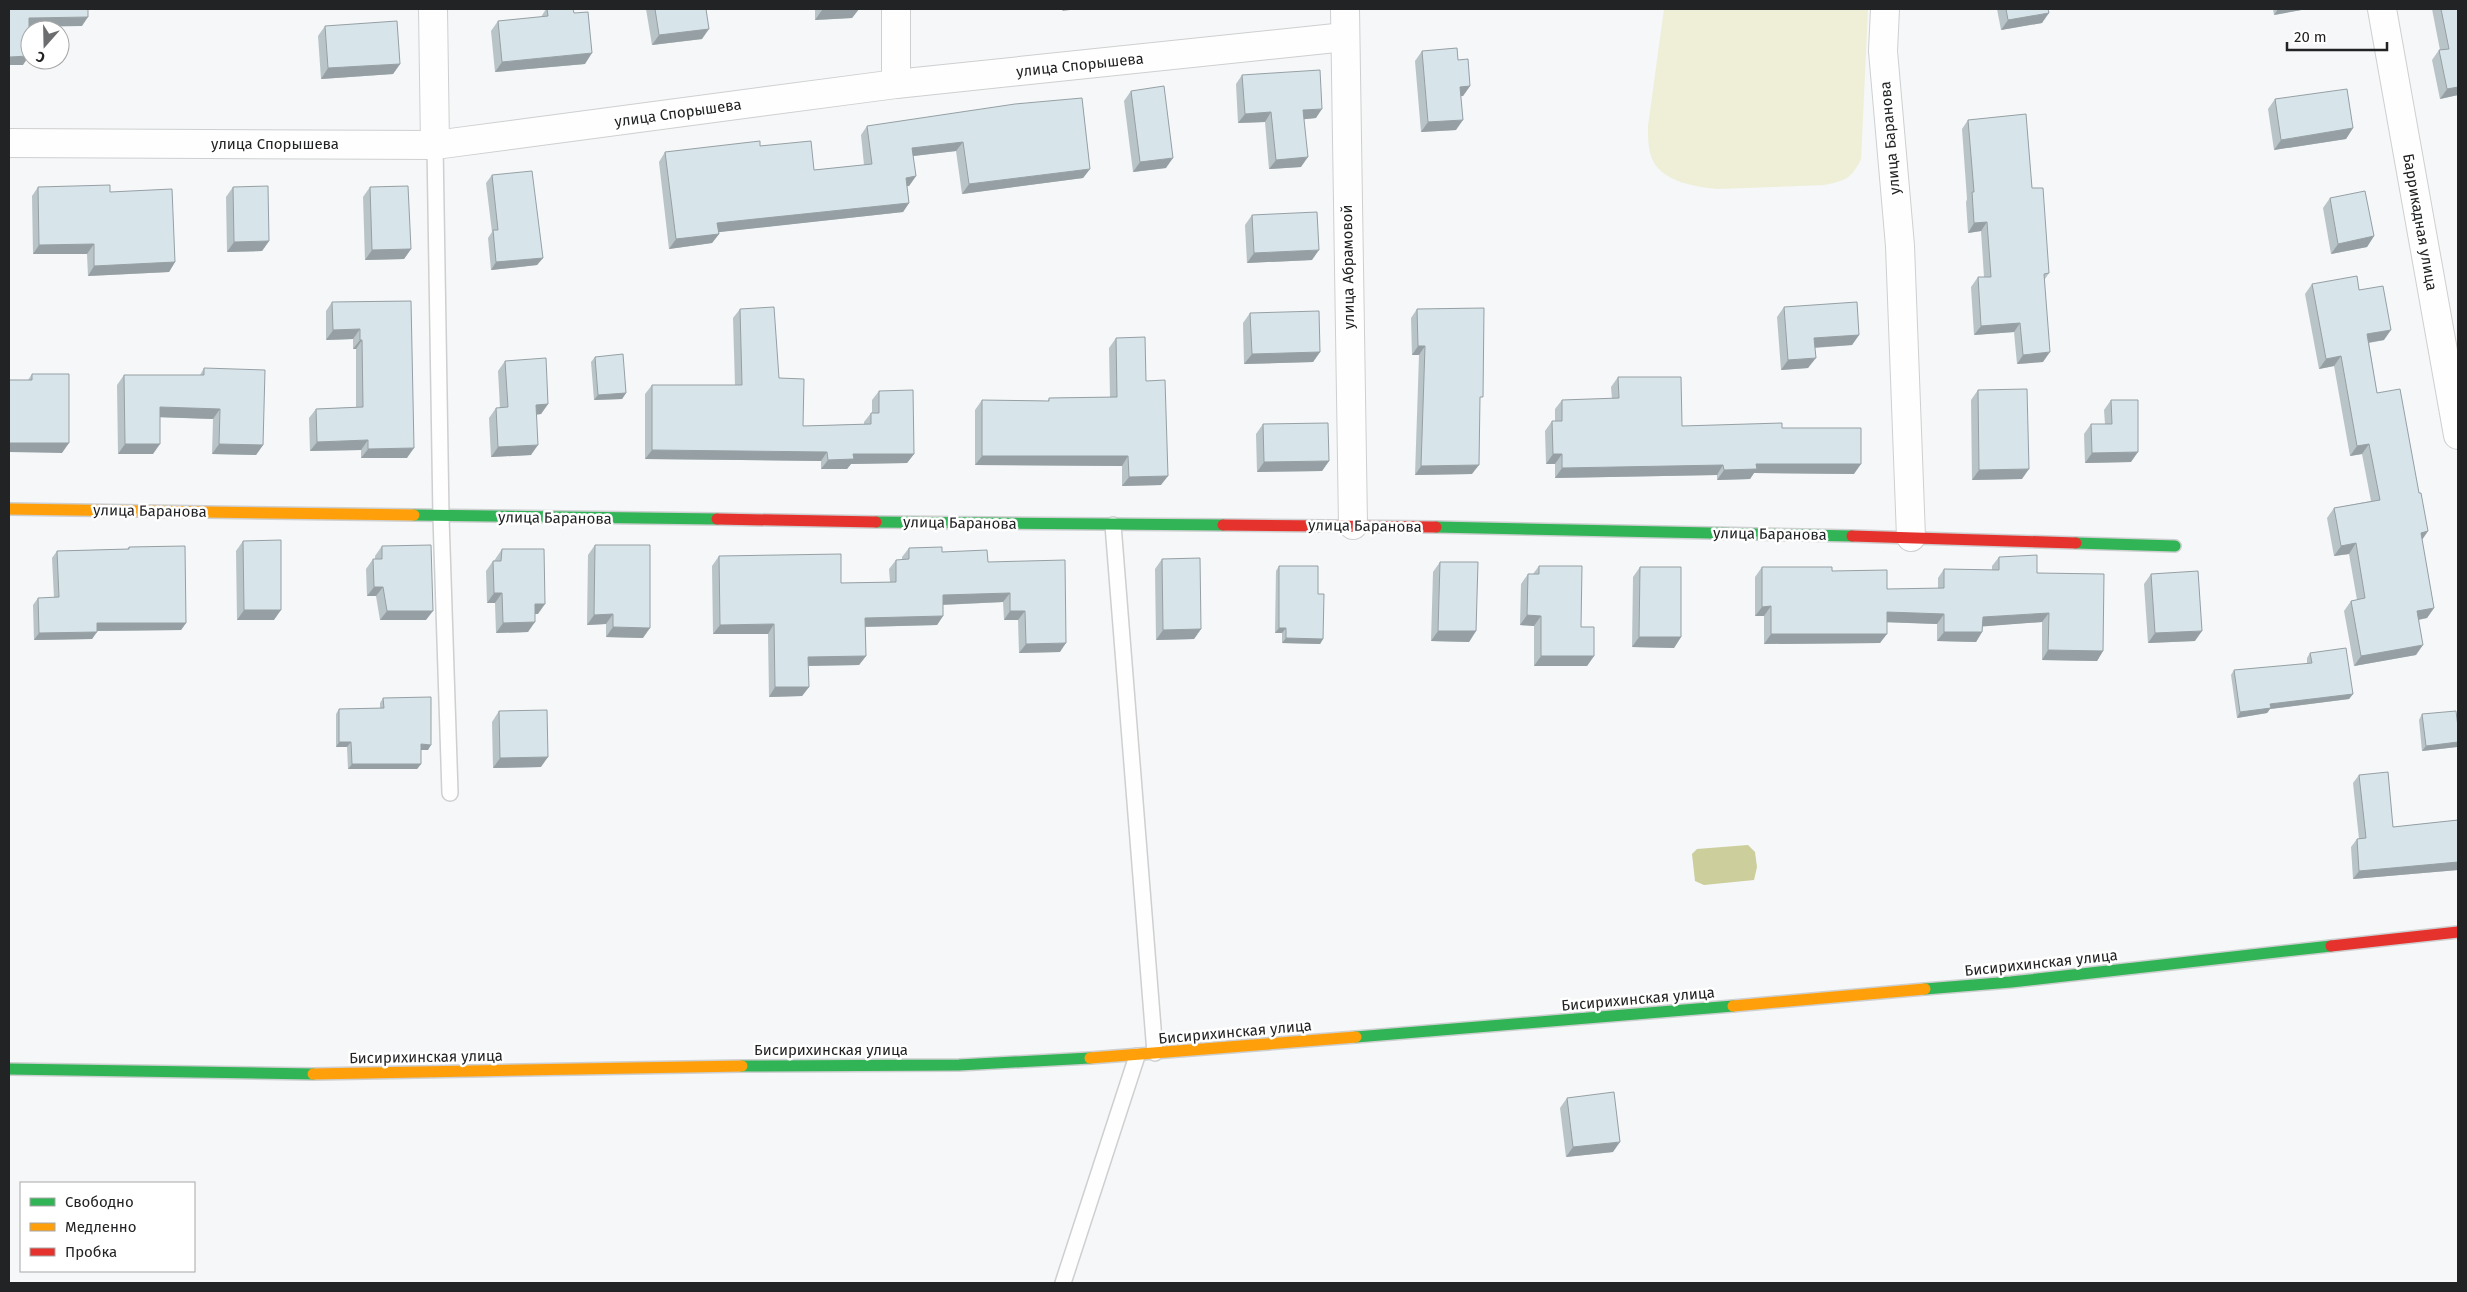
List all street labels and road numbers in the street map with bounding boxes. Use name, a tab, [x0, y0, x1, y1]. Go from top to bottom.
street label: улица Спорышева	[1015, 49, 1145, 81]
street label: улица Баранова	[1876, 81, 1904, 195]
street label: улица Спорышева	[613, 95, 743, 131]
street label: улица Спорышева	[211, 135, 339, 153]
street label: Баррикадная улица	[2399, 152, 2441, 292]
street label: улица Абрамовой	[1338, 204, 1358, 330]
street label: улица Баранова	[93, 501, 207, 521]
street label: улица Баранова	[498, 508, 612, 528]
street label: улица Баранова	[903, 513, 1017, 533]
street label: улица Баранова	[1308, 516, 1422, 536]
street label: улица Баранова	[1713, 524, 1827, 544]
street label: Бисирихинская улица	[1964, 946, 2118, 980]
street label: Бисирихинская улица	[1561, 983, 1715, 1015]
street label: Бисирихинская улица	[1158, 1016, 1312, 1048]
street label: Бисирихинская улица	[754, 1041, 908, 1059]
street label: Бисирихинская улица	[349, 1047, 503, 1067]

